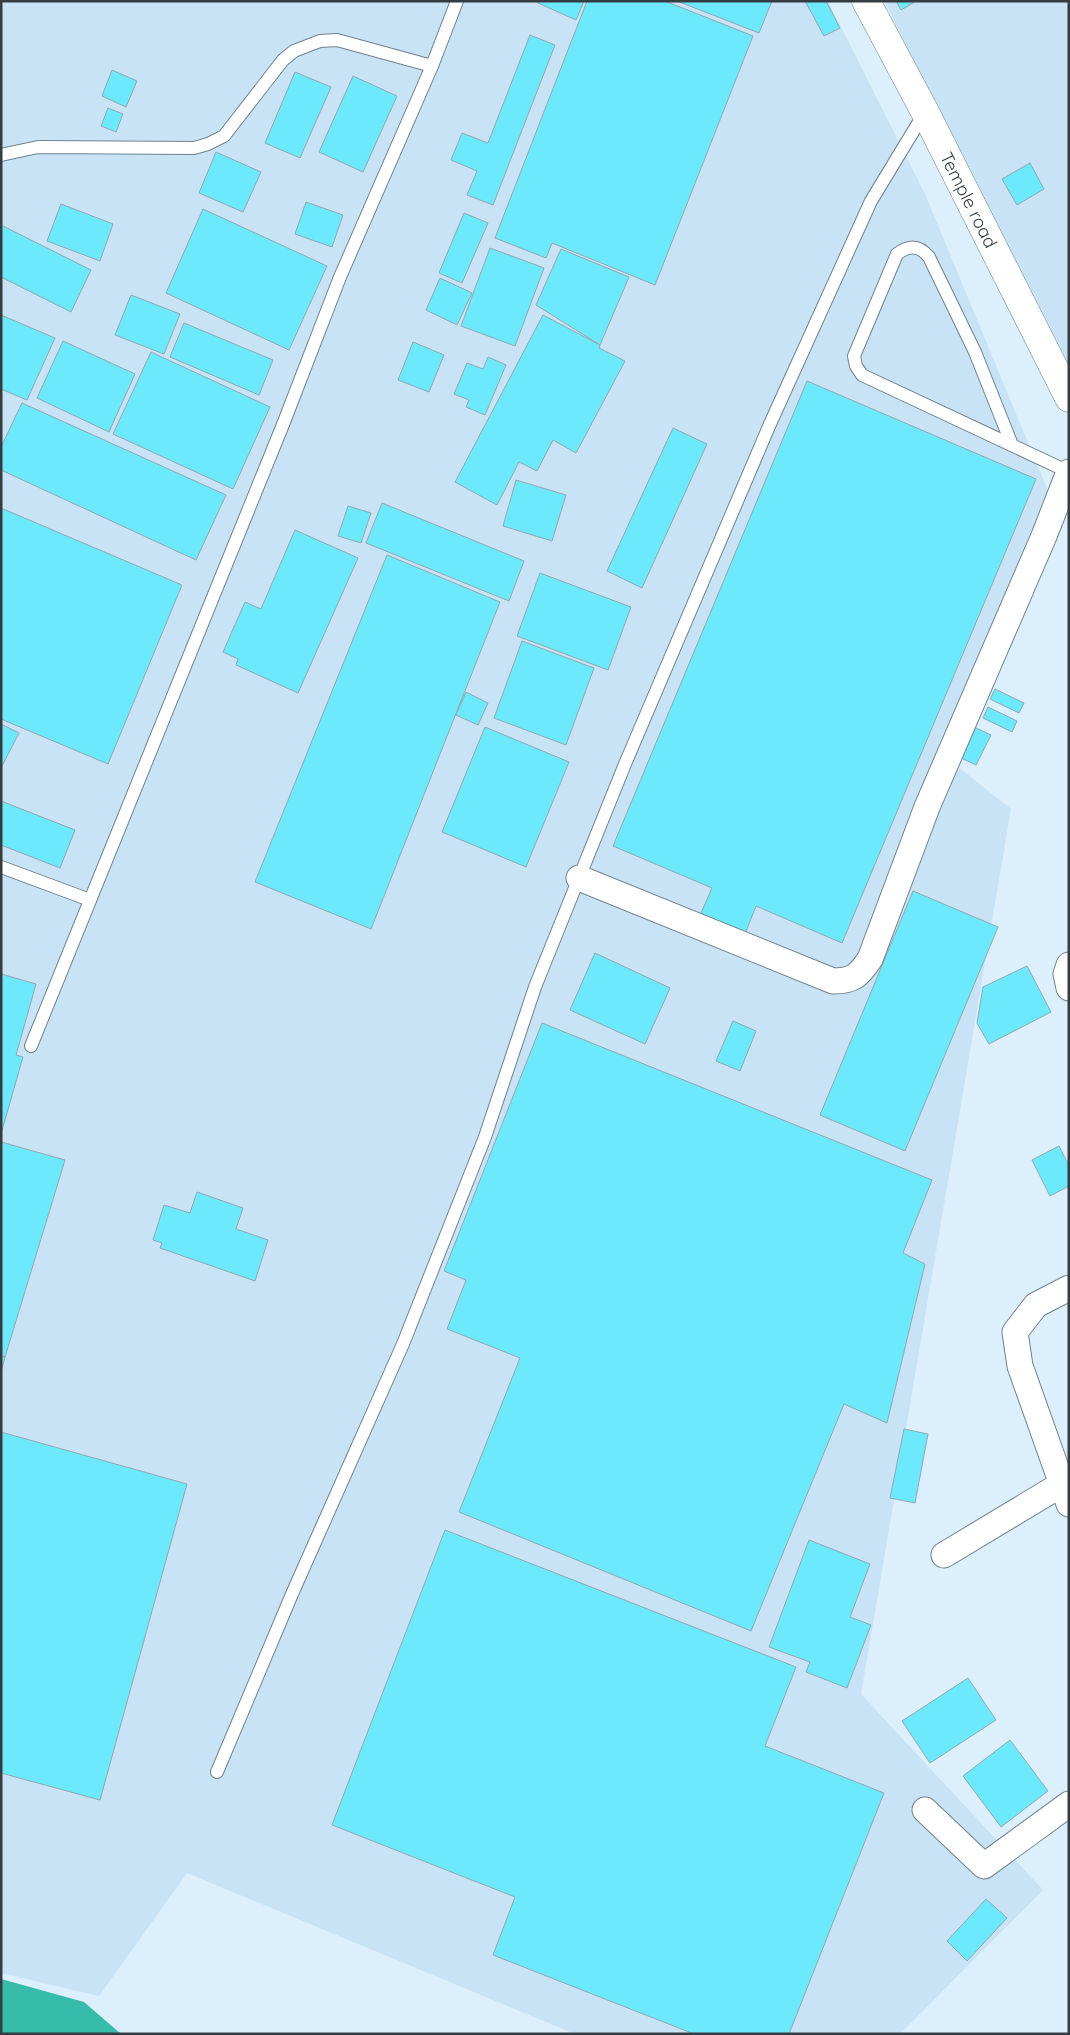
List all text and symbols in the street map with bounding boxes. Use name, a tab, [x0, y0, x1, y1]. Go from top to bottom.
street label: Temple road	[935, 148, 1003, 252]

